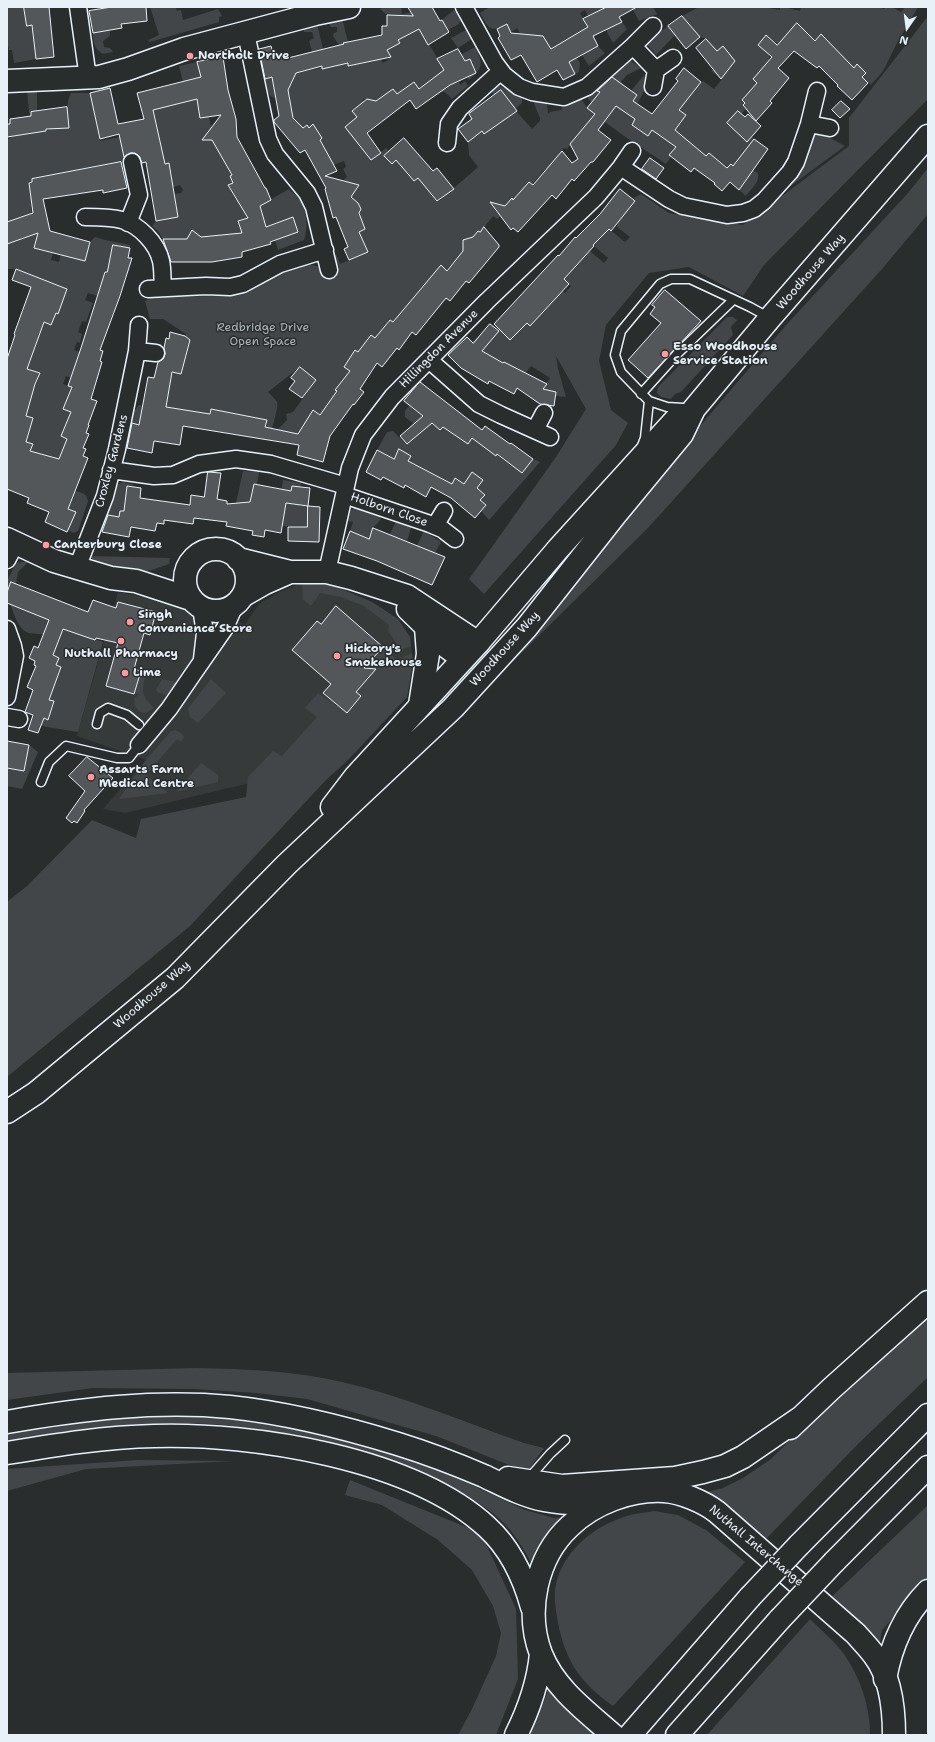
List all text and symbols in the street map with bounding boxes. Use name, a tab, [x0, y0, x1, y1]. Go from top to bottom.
north arrow	[887, 8, 927, 48]
text: N	[898, 32, 910, 48]
place label: Northolt Drive	[198, 49, 290, 63]
marker: Northolt Drive	[185, 51, 195, 61]
street label: Woodhouse Way	[774, 231, 848, 313]
street label: Hillingdon Avenue	[397, 307, 481, 391]
park label: Redbridge Drive Open Space	[217, 321, 309, 349]
place label: Esso Woodhouse Service Station	[673, 340, 778, 368]
marker: Esso Woodhouse Service Station	[660, 349, 670, 359]
street label: Croxley Gardens	[93, 413, 131, 509]
street label: Holborn Close	[348, 490, 430, 530]
place label: Canterbury Close	[54, 538, 162, 552]
marker: Canterbury Close	[41, 540, 51, 550]
place label: Singh Convenience Store	[138, 608, 252, 636]
street label: Woodhouse Way	[467, 608, 543, 690]
marker: Singh Convenience Store	[125, 617, 135, 627]
marker: Nuthall Pharmacy	[116, 636, 126, 646]
place label: Hickory's Smokehouse	[345, 642, 422, 670]
place label: Nuthall Pharmacy	[64, 647, 178, 661]
marker: Hickory's Smokehouse	[332, 651, 342, 661]
place label: Lime	[133, 666, 161, 680]
marker: Lime	[120, 668, 130, 678]
place label: Assarts Farm Medical Centre	[99, 763, 194, 791]
marker: Assarts Farm Medical Centre	[86, 772, 96, 782]
street label: Woodhouse Way	[111, 958, 193, 1032]
street label: Nuthall Interchange	[706, 1502, 806, 1590]

